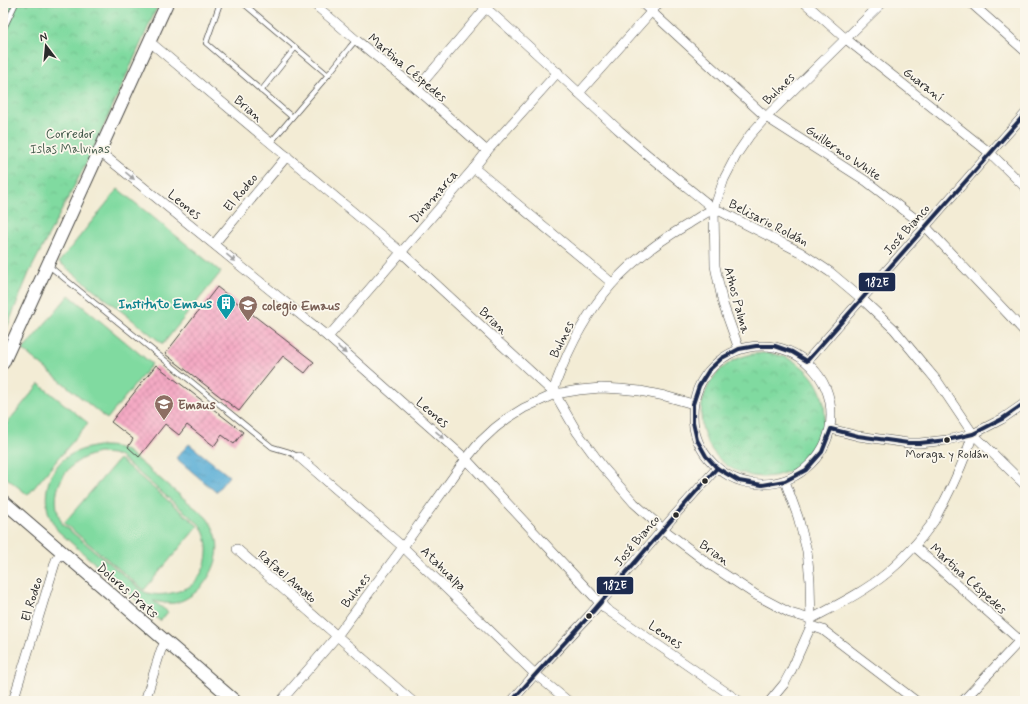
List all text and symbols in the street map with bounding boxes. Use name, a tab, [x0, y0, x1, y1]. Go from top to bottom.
north arrow	[26, 26, 66, 66]
text: N	[38, 30, 49, 45]
street label: Martina Céspedes	[364, 30, 450, 106]
street label: Guaraní	[899, 64, 947, 106]
street label: Bulnes	[759, 69, 799, 109]
street label: Brian	[230, 92, 266, 126]
street label: Guillermo White	[802, 122, 884, 185]
park label: Corredor Islas Malvinas	[30, 126, 110, 158]
street label: Dinamarca	[406, 167, 462, 227]
street label: El Rodeo	[220, 170, 263, 216]
one-way arrow	[125, 172, 136, 181]
street label: Leones	[164, 187, 204, 224]
street label: Belisario Roldán	[726, 196, 811, 251]
street label: José Bianco	[880, 201, 934, 259]
one-way arrow	[226, 254, 237, 262]
street label: Athos Palma	[720, 265, 754, 336]
line badge: 182E	[858, 272, 896, 292]
text: 182E	[865, 276, 890, 290]
building icon: Instituto Emaus	[215, 292, 237, 320]
school or university icon: colegio Emaus	[237, 294, 259, 322]
place label: Instituto Emaus	[119, 296, 212, 313]
place label: colegio Emaus	[262, 298, 340, 317]
street label: Brian	[475, 304, 511, 339]
street label: Bulnes	[546, 318, 579, 361]
one-way arrow	[337, 345, 348, 354]
school or university icon: Emaus	[153, 393, 175, 421]
street label: Leones	[412, 394, 452, 432]
place label: Emaus	[178, 397, 216, 414]
one-way arrow	[435, 431, 445, 440]
marker: Moraga y Roldán	[942, 435, 952, 445]
place label: Moraga y Roldán	[905, 447, 989, 463]
unlabelled marker	[700, 476, 710, 486]
unlabelled marker	[671, 510, 681, 520]
street label: José Bianco	[611, 512, 664, 570]
street label: Brian	[696, 537, 733, 570]
street label: Martina Céspedes	[926, 540, 1010, 618]
street label: Atahualpa	[417, 543, 469, 595]
street label: Rafael Amato	[254, 547, 320, 607]
street label: Dolores Prats	[93, 560, 162, 623]
street label: Bulnes	[338, 570, 375, 612]
street label: El Rodeo	[18, 575, 47, 624]
line badge: 182E	[596, 576, 634, 595]
text: 182E	[603, 579, 628, 593]
unlabelled marker	[584, 611, 594, 621]
street label: Leones	[645, 617, 686, 653]

